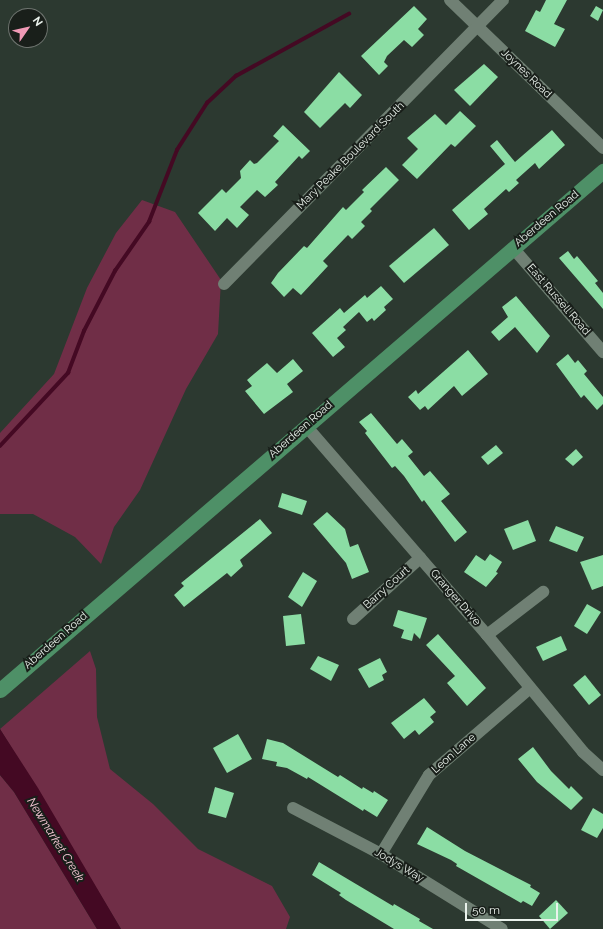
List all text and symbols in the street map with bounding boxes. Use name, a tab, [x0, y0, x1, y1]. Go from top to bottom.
north arrow	[8, 8, 48, 48]
text: N	[30, 14, 45, 29]
street label: Joynes Road	[498, 47, 554, 101]
street label: Mary Peake Boulevard South	[294, 99, 408, 213]
street label: Aberdeen Road	[512, 188, 582, 250]
street label: East Russell Road	[523, 262, 593, 338]
street label: Aberdeen Road	[267, 399, 335, 461]
street label: Barry Court	[361, 564, 413, 612]
street label: Granger Drive	[427, 567, 483, 629]
street label: Aberdeen Road	[22, 610, 90, 672]
street label: Leon Lane	[429, 731, 479, 777]
water label: Newmarket Creek	[23, 795, 87, 885]
street label: Jodys Way	[372, 846, 426, 886]
scale bar	[467, 895, 560, 921]
text: 50 m	[472, 903, 500, 917]

